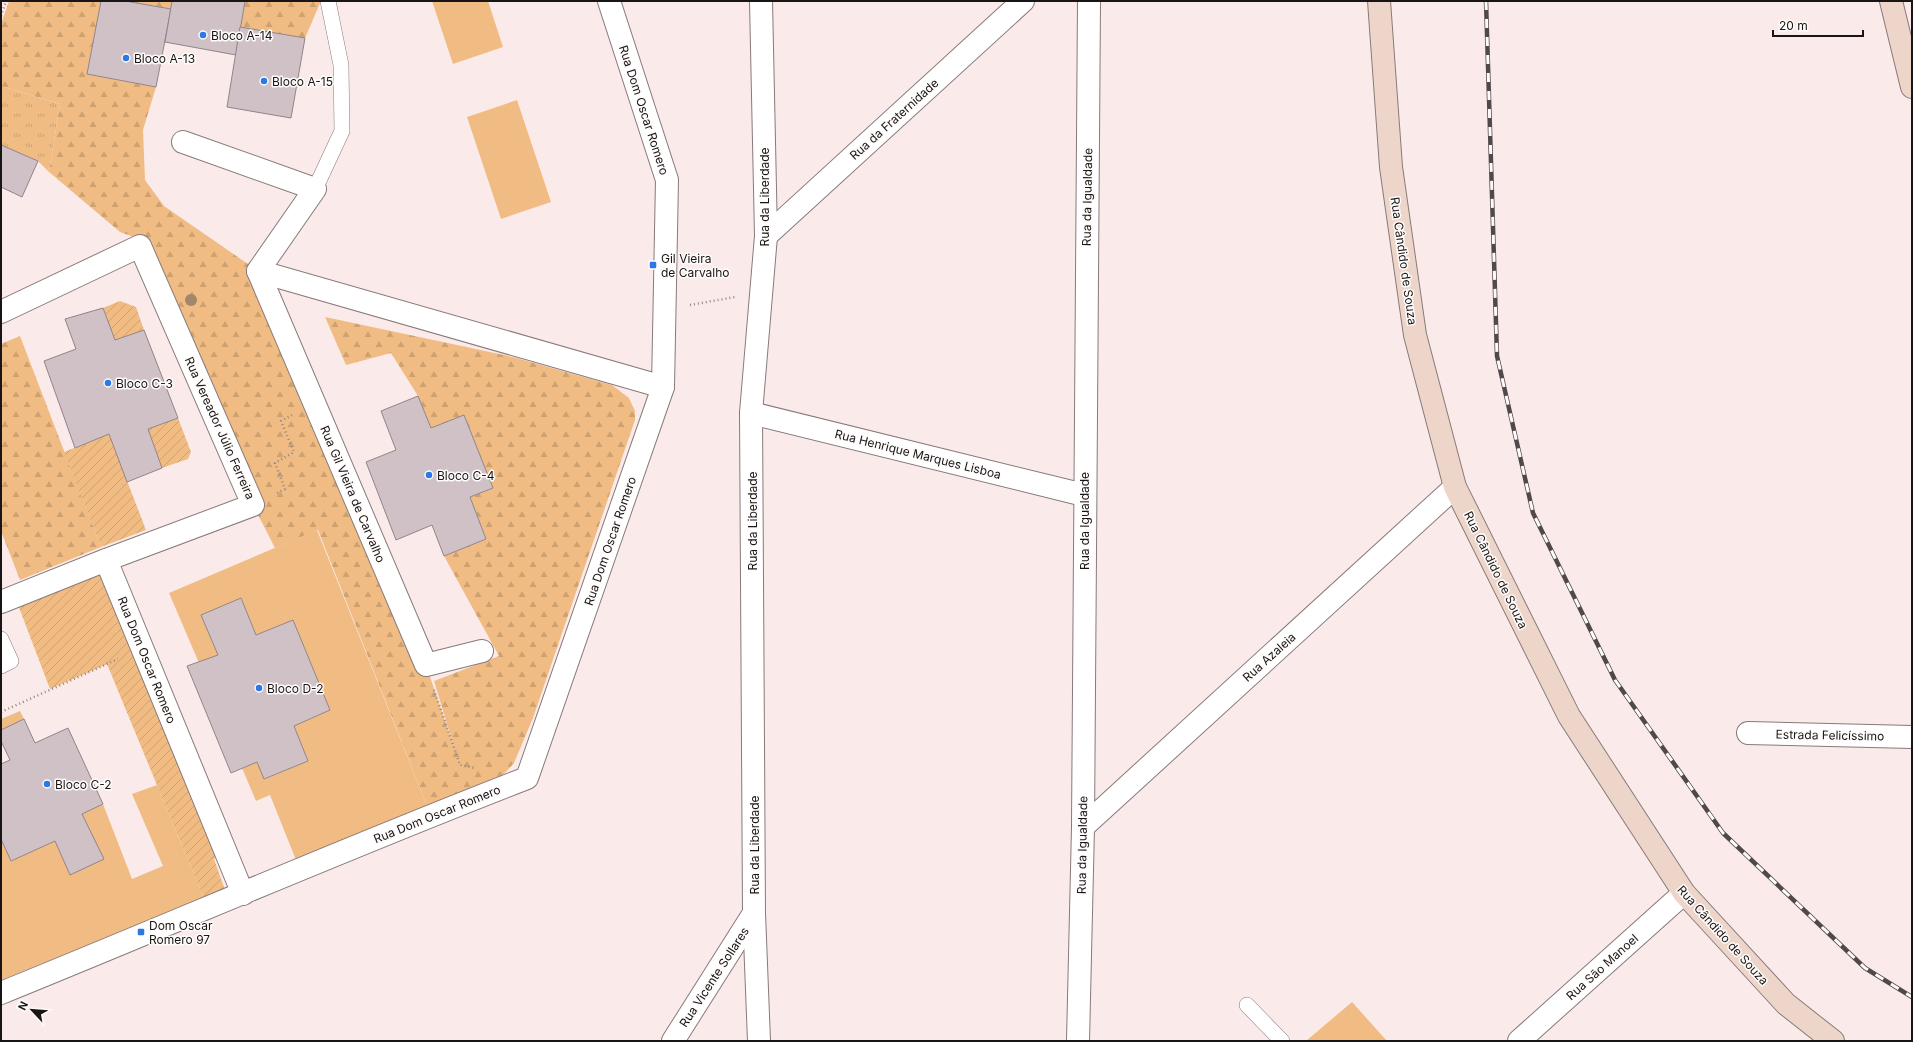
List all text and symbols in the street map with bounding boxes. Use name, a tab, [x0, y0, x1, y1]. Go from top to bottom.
scale bar	[1773, 12, 1863, 38]
text: 20 m	[1779, 18, 1808, 33]
place label: Bloco A-14	[211, 28, 273, 43]
marker: Bloco A-14	[198, 30, 208, 40]
street label: Rua Dom Oscar Romero	[616, 43, 672, 177]
place label: Bloco A-13	[134, 51, 195, 66]
marker: Bloco A-13	[121, 53, 131, 63]
place label: Bloco A-15	[272, 74, 333, 89]
street label: Rua da Fraternidade	[847, 75, 941, 163]
marker: Bloco A-15	[259, 76, 269, 86]
street label: Rua da Liberdade	[757, 147, 772, 247]
street label: Rua da Igualdade	[1079, 148, 1095, 246]
street label: Rua Cândido de Souza	[1388, 196, 1420, 326]
place label: Gil Vieira de Carvalho	[661, 251, 730, 280]
marker: Gil Vieira de Carvalho	[648, 260, 658, 270]
street label: Rua Vereador Júlio Ferreira	[182, 354, 258, 502]
place label: Bloco C-3	[116, 376, 173, 391]
marker: Bloco C-3	[103, 378, 113, 388]
street label: Rua Gil Vieira de Carvalho	[317, 423, 389, 565]
street label: Rua Henrique Marques Lisboa	[833, 426, 1003, 482]
place label: Bloco C-4	[437, 468, 495, 483]
marker: Bloco C-4	[424, 470, 434, 480]
street label: Rua da Liberdade	[745, 471, 760, 571]
street label: Rua da Igualdade	[1077, 472, 1092, 570]
street label: Rua Dom Oscar Romero	[581, 474, 639, 608]
street label: Rua Cândido de Souza	[1461, 509, 1531, 631]
street label: Rua Dom Oscar Romero	[115, 594, 179, 726]
street label: Rua Azaleia	[1239, 629, 1299, 685]
place label: Bloco D-2	[267, 681, 323, 696]
marker: Bloco D-2	[254, 683, 264, 693]
street label: Estrada Felicíssimo	[1776, 727, 1884, 743]
place label: Bloco C-2	[55, 777, 112, 792]
marker: Bloco C-2	[42, 779, 52, 789]
street label: Rua Dom Oscar Romero	[371, 782, 503, 846]
street label: Rua da Liberdade	[747, 795, 762, 895]
street label: Rua da Igualdade	[1074, 796, 1090, 894]
street label: Rua Cândido de Souza	[1674, 882, 1772, 988]
place label: Dom Oscar Romero 97	[149, 918, 213, 947]
street label: Rua Vicente Sollares	[676, 924, 752, 1030]
marker: Dom Oscar Romero 97	[136, 927, 146, 937]
street label: Rua São Manoel	[1563, 931, 1641, 1003]
north arrow	[12, 990, 52, 1030]
text: N	[15, 999, 31, 1012]

